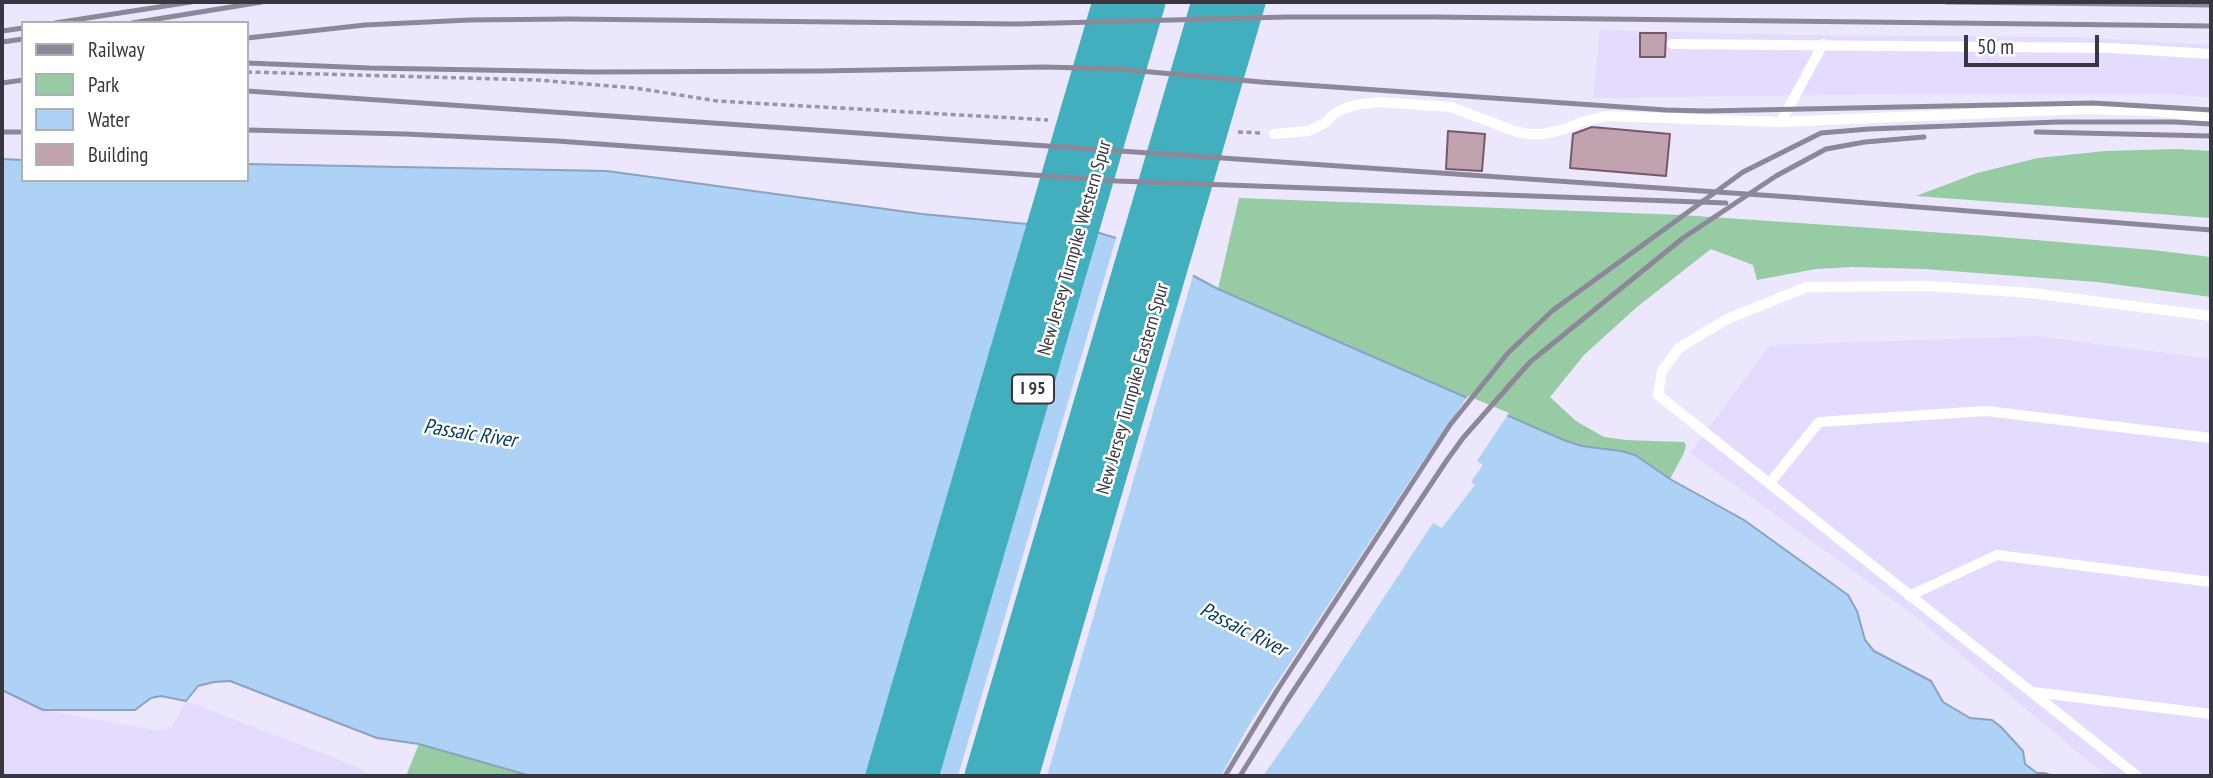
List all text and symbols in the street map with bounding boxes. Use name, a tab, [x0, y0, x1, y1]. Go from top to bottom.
legend	[21, 21, 248, 182]
scale bar	[1968, 21, 2103, 65]
text: 50 m	[1977, 33, 2014, 60]
text: Railway	[88, 36, 145, 63]
text: Park	[88, 71, 119, 98]
text: Water	[88, 106, 130, 133]
street label: New Jersey Turnpike Western Spur	[1033, 138, 1117, 358]
text: Building	[88, 141, 148, 168]
street label: New Jersey Turnpike Eastern Spur	[1092, 281, 1174, 497]
road number: I 95	[1012, 374, 1054, 404]
water label: Passaic River	[422, 414, 518, 454]
water label: Passaic River	[1196, 598, 1290, 662]

